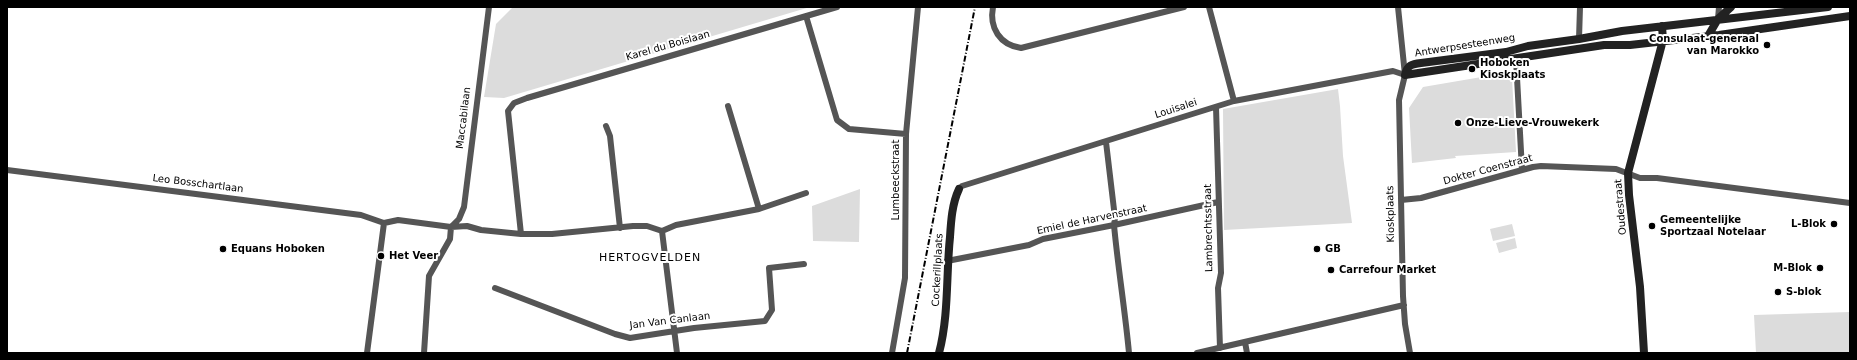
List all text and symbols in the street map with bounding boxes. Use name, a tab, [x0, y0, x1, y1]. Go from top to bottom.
street label: Karel du Boislaan	[625, 28, 711, 64]
street label: Antwerpsesteenweg	[1414, 32, 1516, 60]
place label: Consulaat-generaal van Marokko	[1649, 33, 1759, 56]
marker: Consulaat-generaal van Marokko	[1762, 40, 1772, 50]
place label: Hoboken Kioskplaats	[1480, 57, 1545, 80]
marker: Hoboken Kioskplaats	[1467, 64, 1477, 74]
street label: Maccabilaan	[454, 86, 474, 150]
street label: Louisalei	[1153, 97, 1199, 121]
place label: Onze-Lieve-Vrouwekerk	[1466, 117, 1599, 129]
marker: Onze-Lieve-Vrouwekerk	[1453, 118, 1463, 128]
street label: Lumbeeckstraat	[890, 140, 902, 220]
street label: Dokter Coenstraat	[1442, 152, 1534, 188]
street label: Leo Bosschartlaan	[152, 172, 244, 196]
street label: Oudestraat	[1613, 179, 1629, 235]
street label: Lambrechtsstraat	[1202, 184, 1216, 272]
street label: Kioskplaats	[1385, 185, 1397, 243]
street label: Emiel de Harvenstraat	[1036, 202, 1148, 238]
place label: Gemeentelijke Sportzaal Notelaar	[1660, 214, 1766, 238]
place label: L-Blok	[1791, 218, 1826, 230]
marker: L-Blok	[1829, 219, 1839, 229]
marker: Gemeentelijke Sportzaal Notelaar	[1647, 221, 1657, 231]
street label: Cockerillplaats	[930, 233, 946, 307]
place label: Equans Hoboken	[231, 243, 325, 255]
place label: GB	[1325, 243, 1341, 255]
marker: Equans Hoboken	[218, 244, 228, 254]
marker: GB	[1312, 244, 1322, 254]
place label: Het Veer	[389, 250, 438, 262]
marker: Het Veer	[376, 251, 386, 261]
district label: HERTOGVELDEN	[599, 251, 701, 265]
place label: M-Blok	[1773, 262, 1812, 274]
marker: M-Blok	[1815, 263, 1825, 273]
place label: Carrefour Market	[1339, 264, 1436, 276]
marker: Carrefour Market	[1326, 265, 1336, 275]
place label: S-blok	[1786, 286, 1821, 298]
marker: S-blok	[1773, 287, 1783, 297]
street label: Jan Van Canlaan	[629, 310, 711, 332]

